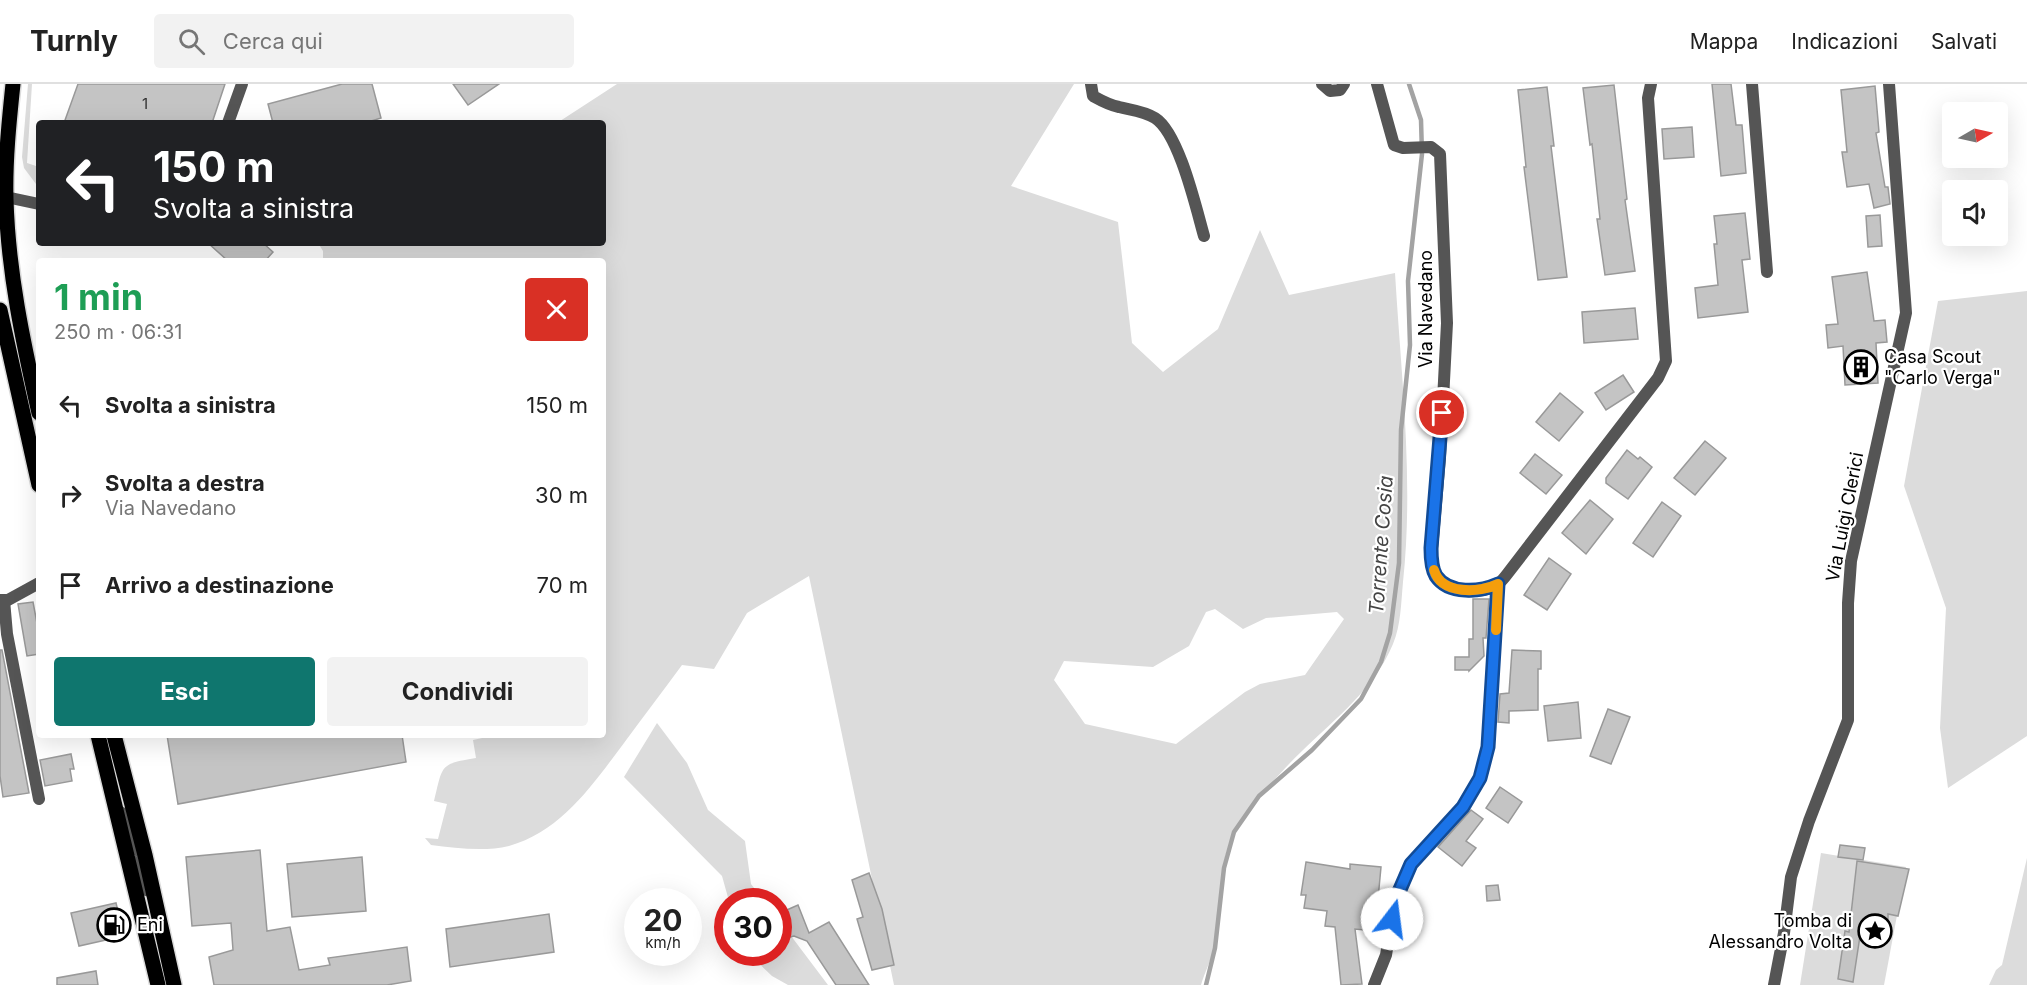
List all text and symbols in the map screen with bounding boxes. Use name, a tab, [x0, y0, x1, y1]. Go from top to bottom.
search box	[154, 14, 574, 68]
text: Turnly	[30, 24, 118, 58]
icon: search	[175, 25, 208, 58]
text: Cerca qui	[223, 28, 323, 54]
text: Mappa	[1690, 29, 1758, 54]
text: Indicazioni	[1791, 29, 1898, 54]
text: Salvati	[1931, 29, 1997, 54]
house number: 1	[142, 94, 148, 113]
north arrow	[1942, 102, 2008, 168]
map controls	[1942, 102, 2008, 246]
text: 150 m	[153, 141, 275, 192]
icon: left	[54, 144, 132, 222]
button: sound	[1942, 180, 2008, 246]
text: Svolta a sinistra	[153, 192, 354, 225]
street label: Via Navedano	[1415, 250, 1436, 368]
text: 1 min	[54, 275, 143, 319]
button: close	[525, 278, 588, 341]
text: 250 m · 06:31	[54, 320, 182, 344]
place label: Casa Scout "Carlo Verga"	[1884, 346, 2001, 388]
building icon: Casa Scout "Carlo Verga"	[1843, 349, 1879, 385]
pin	[1416, 387, 1467, 438]
icon: left	[54, 389, 87, 422]
text: Svolta a sinistra	[105, 392, 276, 418]
text: 150 m	[526, 392, 588, 418]
icon: arrive	[1425, 396, 1458, 429]
street label: Via Luigi Clerici	[1822, 450, 1867, 584]
text: Svolta a destra	[105, 470, 265, 496]
water label: Torrente Cosia	[1364, 475, 1398, 615]
icon: right	[54, 479, 87, 512]
text: 30 m	[535, 482, 588, 508]
text: Via Navedano	[105, 496, 236, 520]
icon: arrive	[54, 569, 87, 602]
text: Arrivo a destinazione	[105, 572, 334, 598]
text: 70 m	[537, 572, 588, 598]
button: Esci	[54, 657, 315, 726]
button: Condividi	[327, 657, 588, 726]
position arrow	[1360, 887, 1424, 951]
speed limit sign: 30	[714, 888, 792, 966]
text: 20	[643, 902, 683, 938]
fuel station icon: Eni	[96, 907, 132, 943]
place label: Tomba di Alessandro Volta	[1709, 910, 1852, 952]
place icon: Tomba di Alessandro Volta	[1857, 913, 1893, 949]
place label: Eni	[137, 914, 163, 935]
text: km/h	[645, 933, 681, 952]

